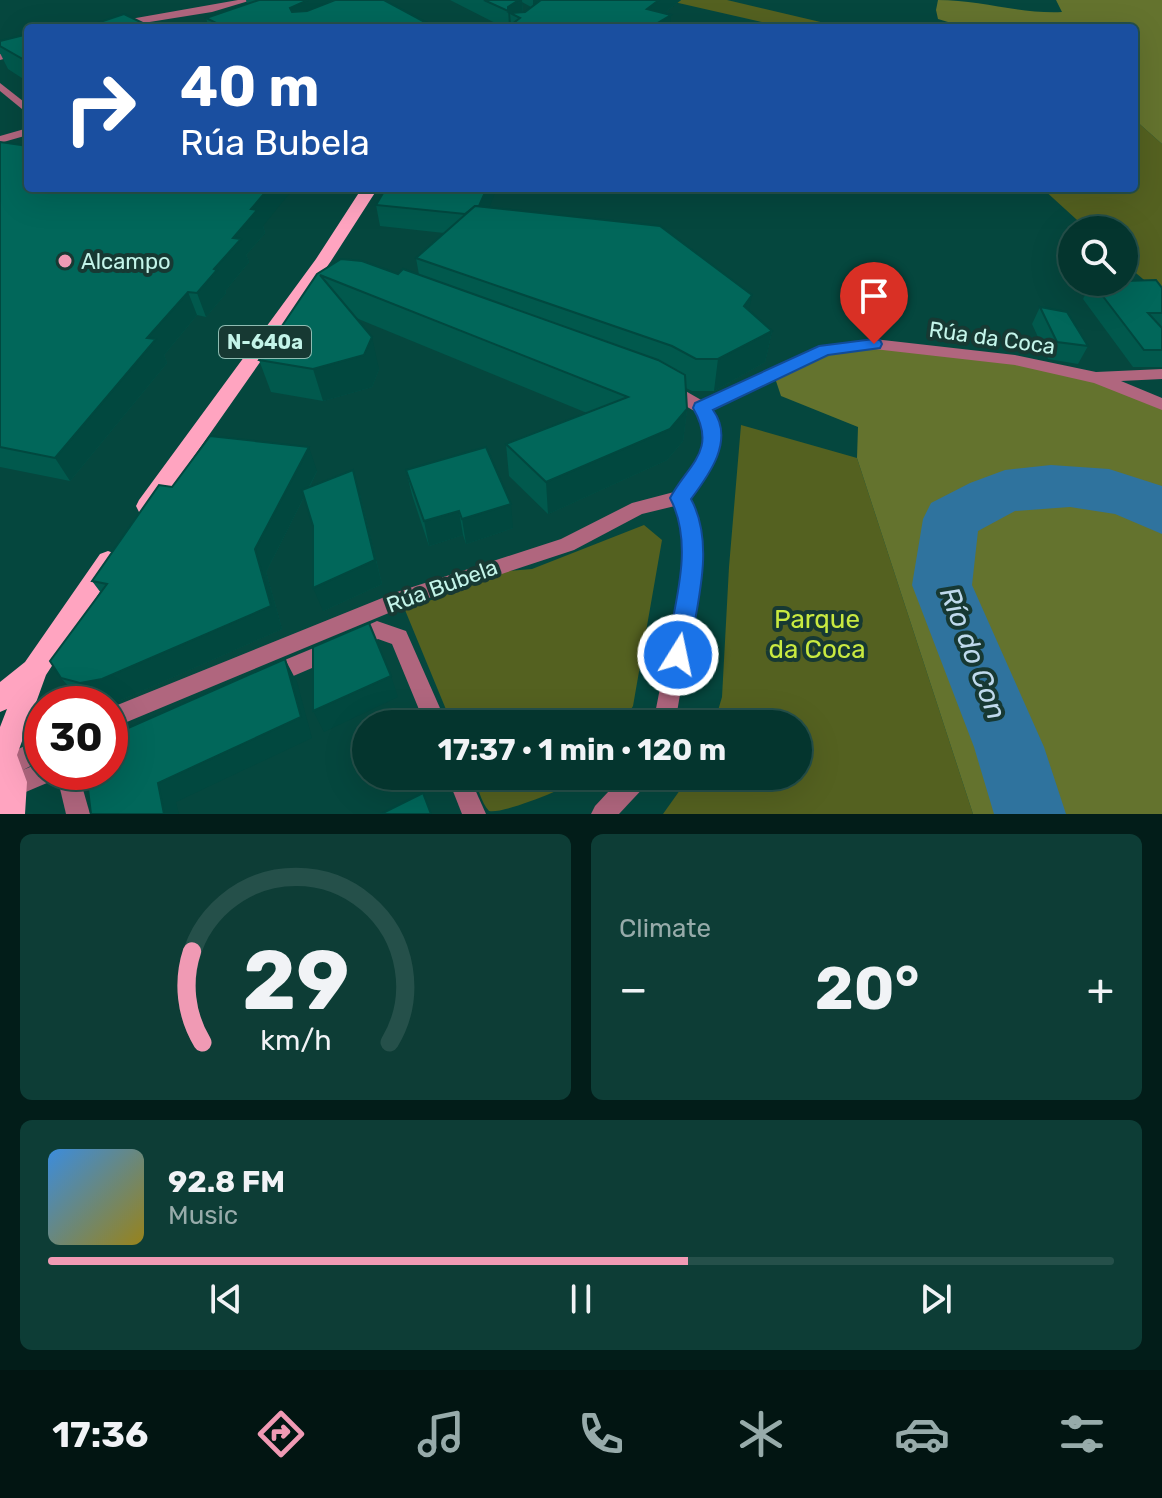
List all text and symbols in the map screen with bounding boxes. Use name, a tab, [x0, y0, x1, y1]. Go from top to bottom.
text: 40 m	[180, 54, 320, 120]
icon: right	[48, 56, 152, 160]
text: Rúa Bubela	[180, 121, 370, 164]
map controls	[1058, 216, 1138, 296]
button: search	[1058, 216, 1138, 296]
place label: Alcampo	[81, 248, 171, 275]
marker: Alcampo	[56, 252, 74, 270]
pin	[840, 262, 908, 344]
icon: arrive	[852, 274, 896, 318]
street label: Rúa da Coca	[927, 316, 1057, 360]
road number: N-640a	[219, 326, 311, 358]
street label: Rúa Bubela	[383, 553, 501, 619]
water label: Río do Con	[933, 582, 1013, 724]
park label: Parque da Coca	[768, 604, 866, 665]
position arrow	[636, 613, 720, 697]
speed limit sign: 30	[24, 686, 128, 790]
text: 17:37 · 1 min · 120 m	[438, 732, 726, 768]
text: Climate	[619, 913, 711, 944]
text: 29	[242, 931, 349, 1030]
text: 20°	[815, 953, 919, 1024]
text: −	[619, 963, 648, 1015]
text: +	[1087, 963, 1114, 1015]
text: km/h	[260, 1023, 331, 1057]
text: 92.8 FM	[168, 1164, 285, 1200]
text: Music	[168, 1200, 238, 1231]
icon: previous	[204, 1277, 248, 1321]
icon: pause	[559, 1277, 603, 1321]
icon: next	[914, 1277, 958, 1321]
icon: directions	[253, 1406, 309, 1462]
icon: music	[413, 1406, 469, 1462]
icon: phone	[573, 1406, 629, 1462]
icon: climate	[733, 1406, 789, 1462]
icon: car	[894, 1406, 950, 1462]
icon: filters	[1054, 1406, 1110, 1462]
text: 17:36	[52, 1413, 148, 1456]

